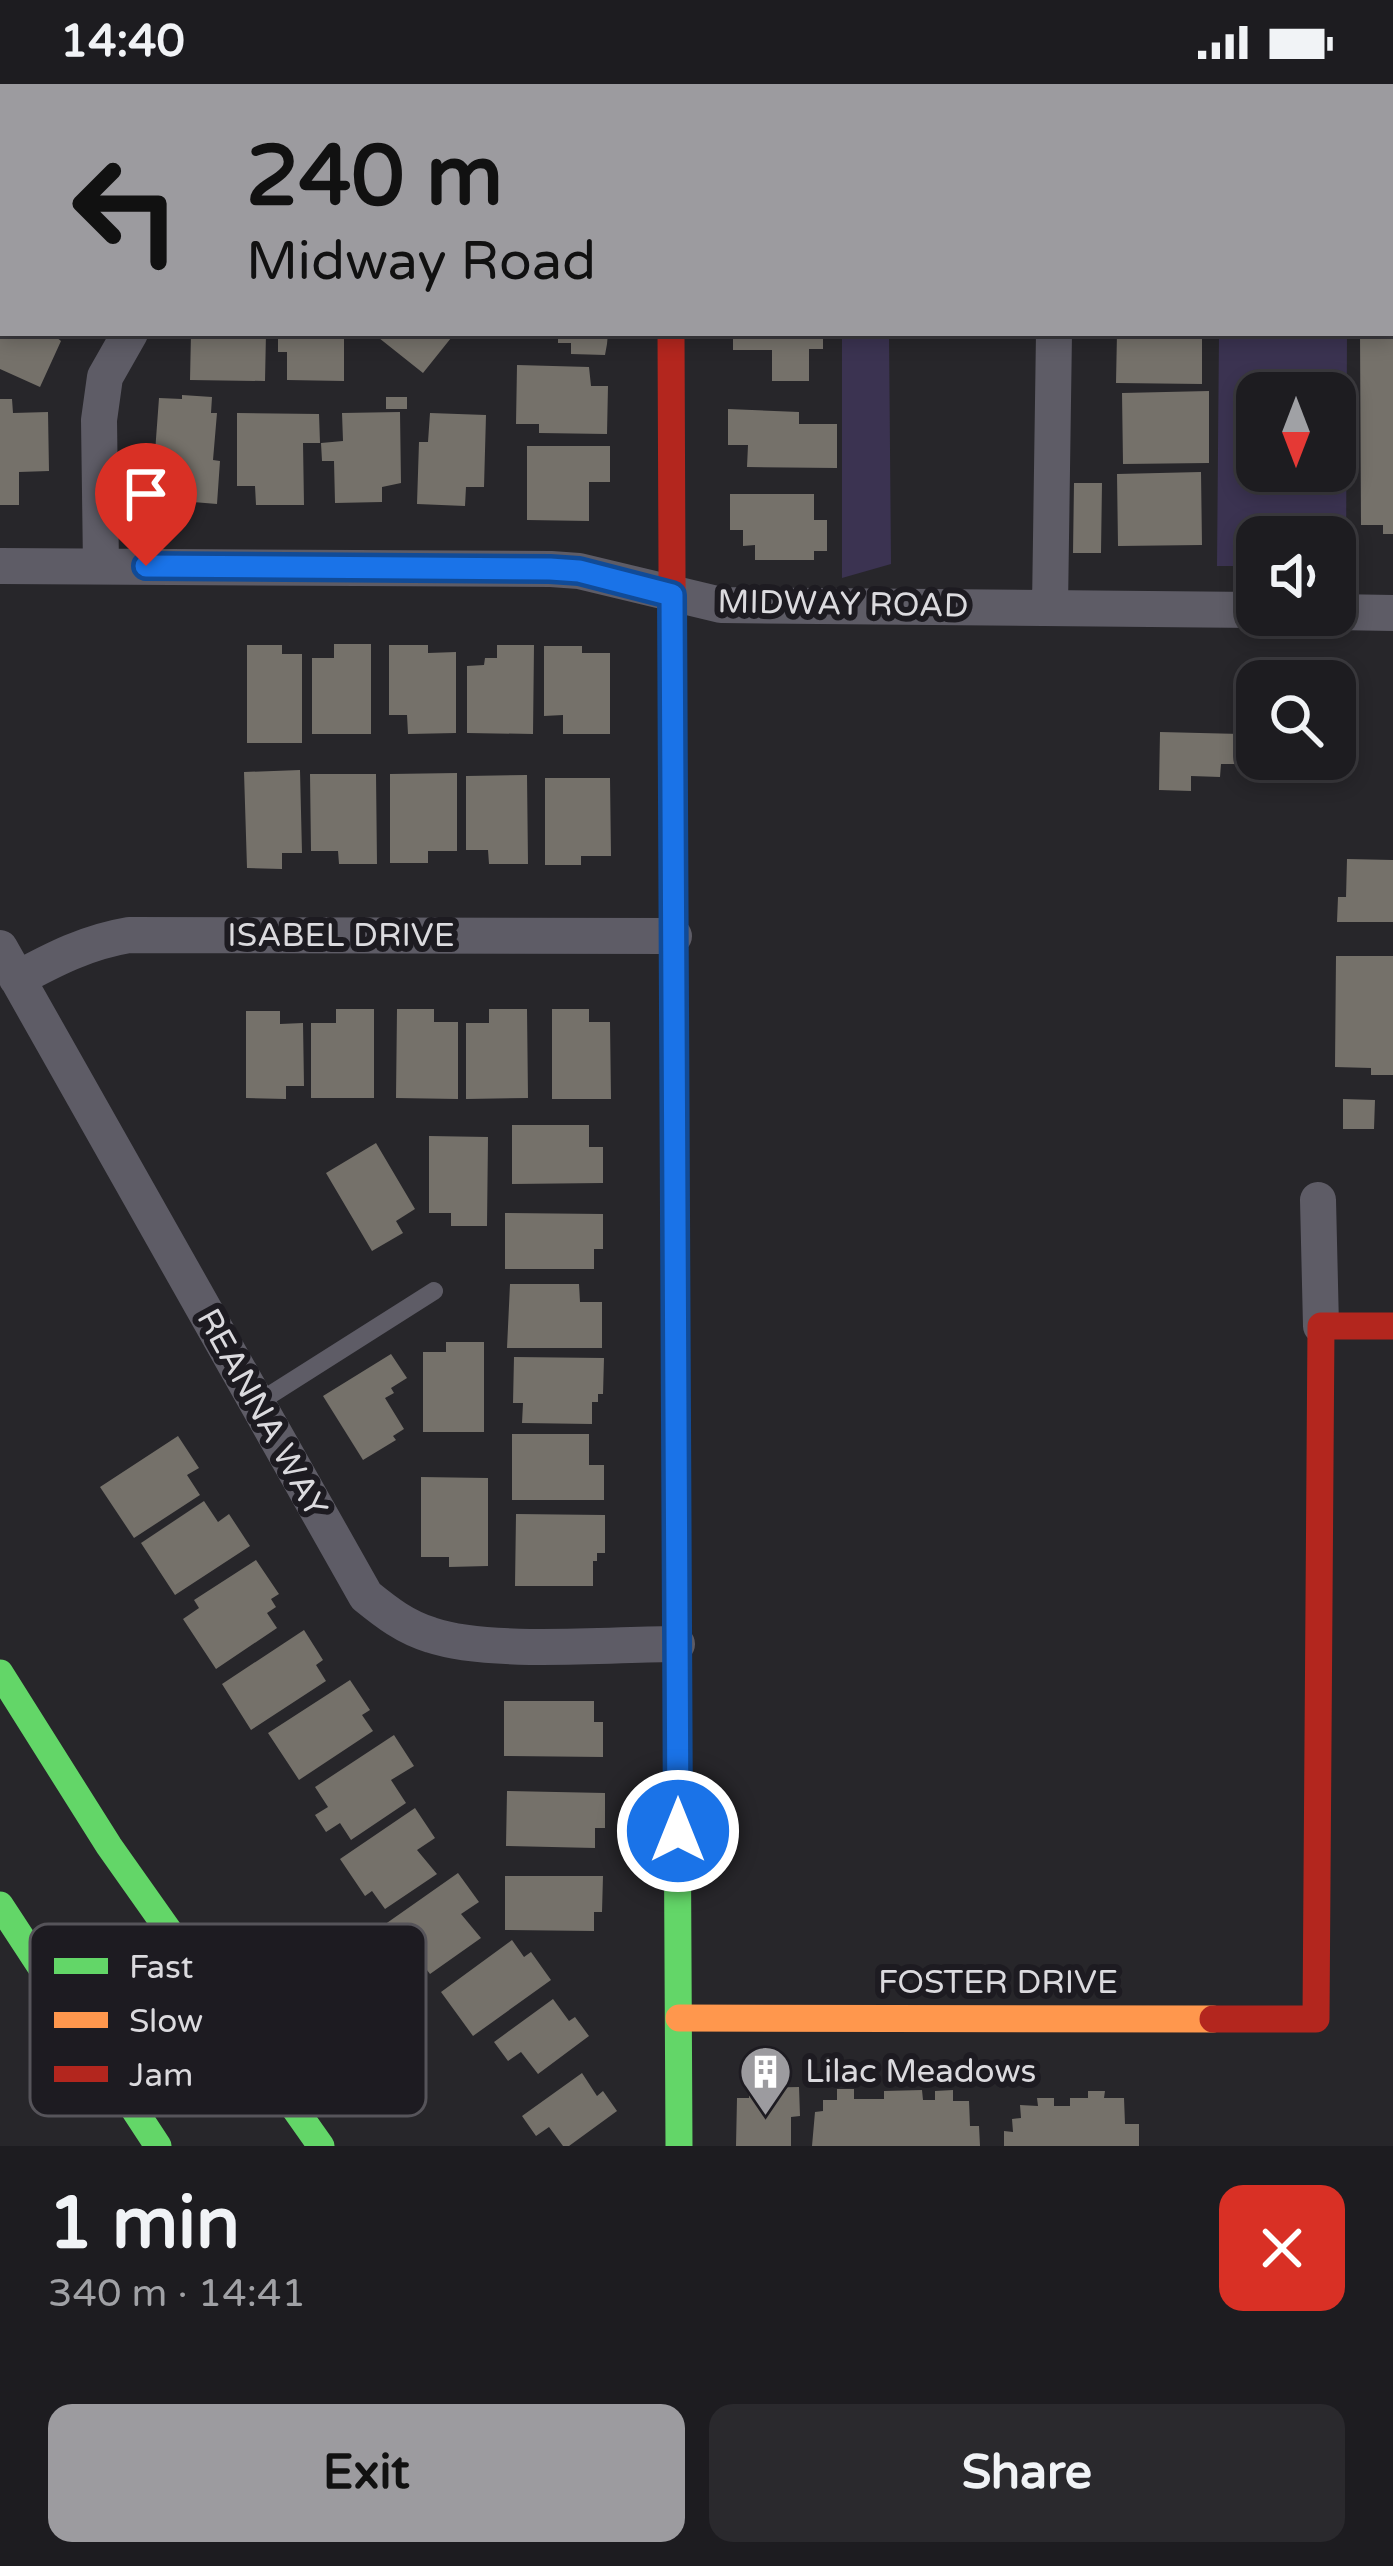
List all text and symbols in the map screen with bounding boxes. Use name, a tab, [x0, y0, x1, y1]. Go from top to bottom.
text: 14:40	[60, 15, 185, 69]
text: 240 m	[246, 127, 503, 228]
icon: left	[48, 132, 204, 288]
text: Midway Road	[246, 229, 596, 294]
north arrow	[1236, 372, 1356, 492]
map controls	[1236, 372, 1356, 780]
pin	[95, 443, 197, 566]
icon: arrive	[113, 461, 179, 527]
button: sound	[1236, 516, 1356, 636]
street label: MIDWAY ROAD	[717, 582, 969, 626]
button: search	[1236, 660, 1356, 780]
street label: ISABEL DRIVE	[227, 916, 455, 955]
street label: REANNA WAY	[189, 1302, 335, 1524]
position arrow	[615, 1768, 741, 1894]
legend	[30, 1924, 426, 2116]
text: Fast	[129, 1948, 193, 1987]
street label: FOSTER DRIVE	[878, 1963, 1118, 2002]
text: Slow	[129, 2002, 203, 2041]
building icon: Lilac Meadows	[738, 2043, 794, 2117]
place label: Lilac Meadows	[805, 2052, 1036, 2091]
text: Jam	[129, 2056, 193, 2095]
text: 1 min	[48, 2181, 240, 2268]
button: close	[1219, 2185, 1345, 2311]
text: 340 m · 14:41	[48, 2270, 306, 2317]
button: Exit	[48, 2404, 685, 2542]
button: Share	[709, 2404, 1345, 2542]

